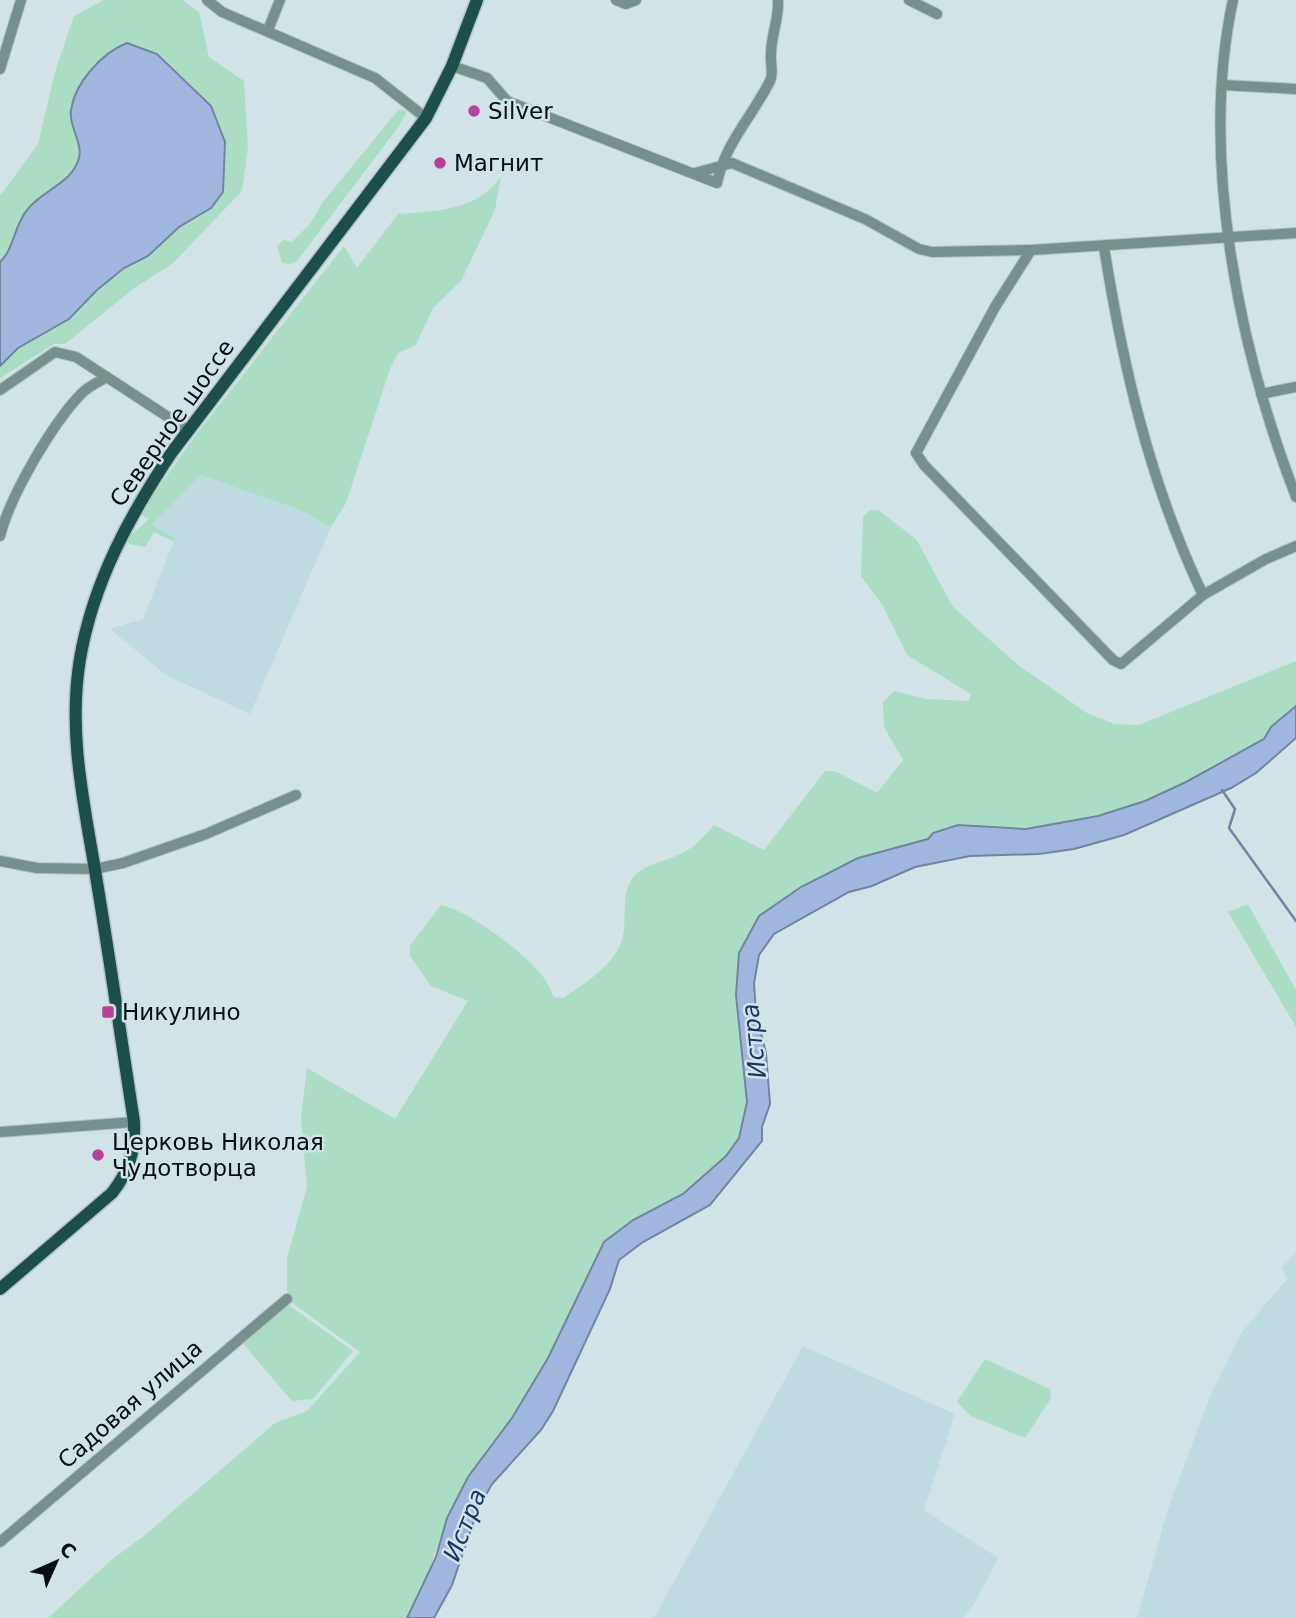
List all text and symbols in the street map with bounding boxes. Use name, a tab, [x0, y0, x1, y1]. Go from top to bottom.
place label: Silver	[488, 98, 553, 124]
marker: Silver	[466, 103, 482, 119]
place label: Магнит	[454, 150, 543, 176]
marker: Магнит	[432, 155, 448, 171]
street label: Северное шоссе	[105, 335, 239, 511]
place label: Никулино	[122, 999, 241, 1025]
water label: Истра	[736, 1002, 772, 1080]
marker: Никулино	[100, 1004, 116, 1020]
place label: Церковь Николая Чудотворца	[112, 1129, 324, 1181]
marker: Церковь Николая Чудотворца	[90, 1147, 106, 1163]
street label: Садовая улица	[53, 1335, 207, 1473]
water label: Истра	[438, 1485, 492, 1565]
north arrow	[21, 1527, 91, 1597]
text: С	[55, 1537, 81, 1563]

